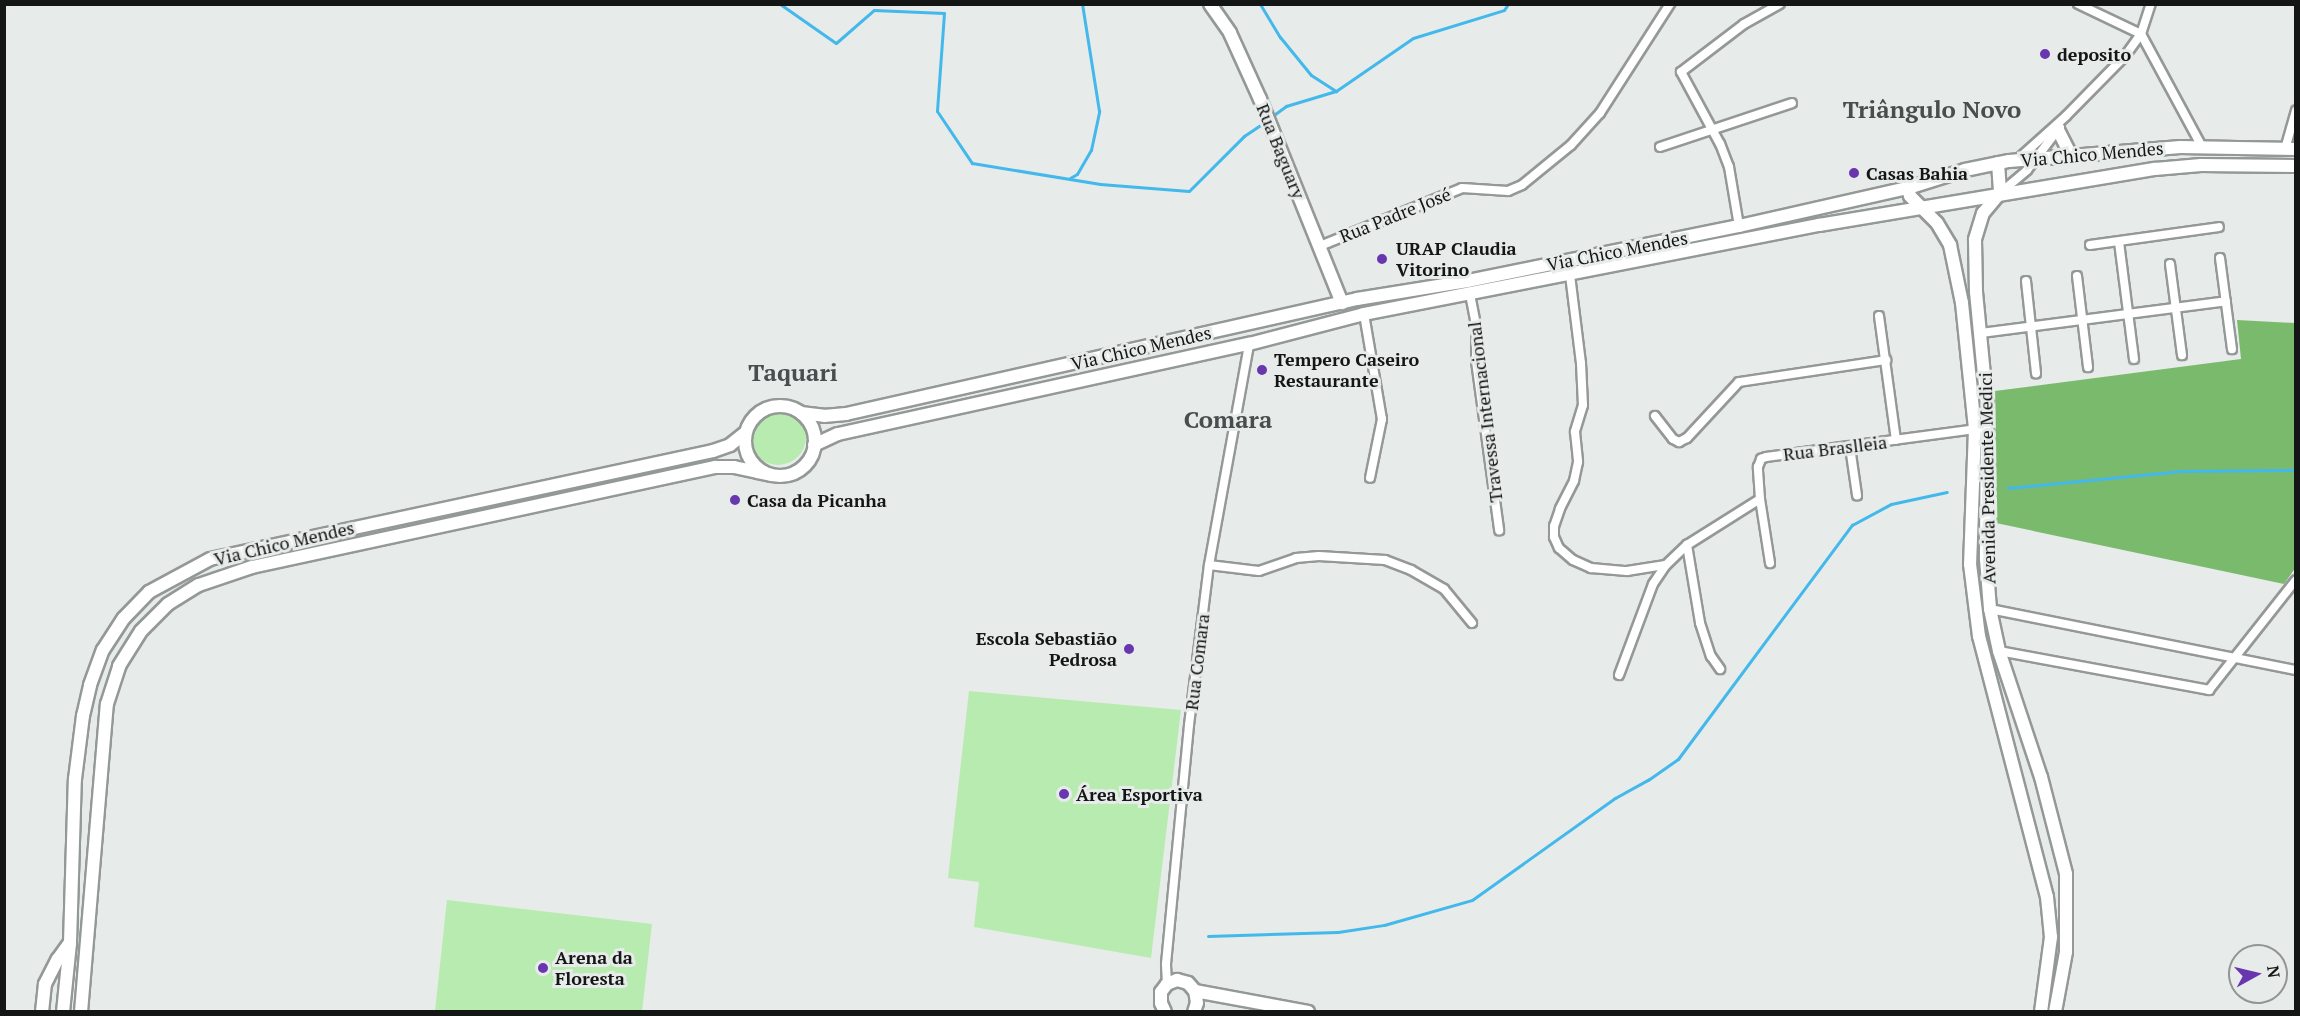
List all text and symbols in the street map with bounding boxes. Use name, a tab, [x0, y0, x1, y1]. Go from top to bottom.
place label: deposito	[2057, 43, 2131, 65]
marker: deposito	[2038, 47, 2052, 61]
district label: Triângulo Novo	[1843, 96, 2021, 124]
street label: Rua Baguary	[1252, 100, 1310, 202]
street label: Via Chico Mendes	[2020, 137, 2164, 171]
place label: Casas Bahia	[1866, 162, 1968, 184]
marker: Casas Bahia	[1847, 166, 1861, 180]
street label: Rua Padre José	[1336, 183, 1454, 247]
street label: Via Chico Mendes	[1545, 227, 1689, 275]
place label: URAP Claudia Vitorino	[1396, 238, 1517, 280]
marker: URAP Claudia Vitorino	[1373, 250, 1391, 268]
street label: Travessa Internacional	[1463, 320, 1507, 504]
street label: Via Chico Mendes	[1069, 321, 1213, 375]
place label: Tempero Caseiro Restaurante	[1274, 349, 1419, 392]
district label: Taquari	[748, 359, 838, 387]
marker: Tempero Caseiro Restaurante	[1255, 363, 1269, 377]
street label: Avenida Presidente Medici	[1974, 372, 2000, 584]
district label: Comara	[1184, 406, 1272, 434]
street label: Rua Braslleia	[1782, 431, 1888, 465]
place label: Casa da Picanha	[747, 489, 887, 511]
marker: Casa da Picanha	[728, 493, 742, 507]
street label: Via Chico Mendes	[212, 516, 356, 570]
street label: Rua Comara	[1180, 613, 1214, 711]
place label: Escola Sebastião Pedrosa	[976, 628, 1117, 670]
marker: Escola Sebastião Pedrosa	[1122, 642, 1136, 656]
place label: Área Esportiva	[1076, 783, 1203, 805]
marker: Área Esportiva	[1057, 787, 1071, 801]
north arrow	[2228, 944, 2288, 1004]
place label: Arena da Floresta	[555, 947, 633, 990]
marker: Arena da Floresta	[536, 961, 550, 975]
text: N	[2262, 964, 2286, 979]

